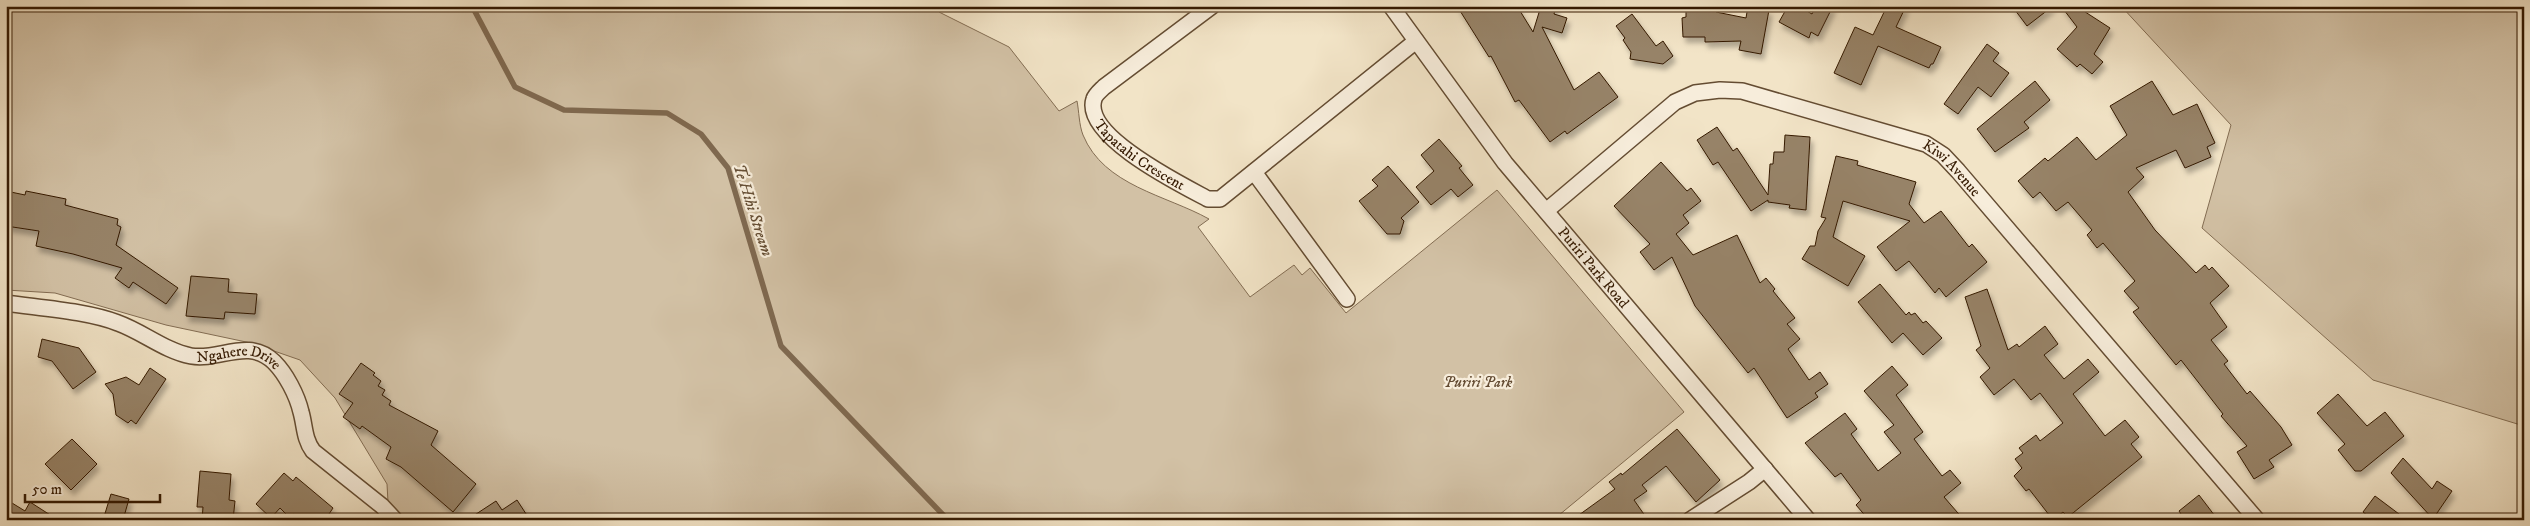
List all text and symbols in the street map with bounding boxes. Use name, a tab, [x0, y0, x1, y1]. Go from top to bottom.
street label: Tapatahi Crescent	[1090, 115, 1188, 194]
street label: Kiwi Avenue	[1919, 135, 1985, 200]
water label: Te Hihi Stream	[729, 161, 777, 259]
street label: Puriri Park Road	[1554, 223, 1634, 312]
street label: Ngahere Drive	[196, 341, 286, 373]
park label: Puriri Park	[1444, 373, 1513, 392]
scale bar	[25, 471, 160, 503]
text: 50 m	[32, 480, 62, 499]

